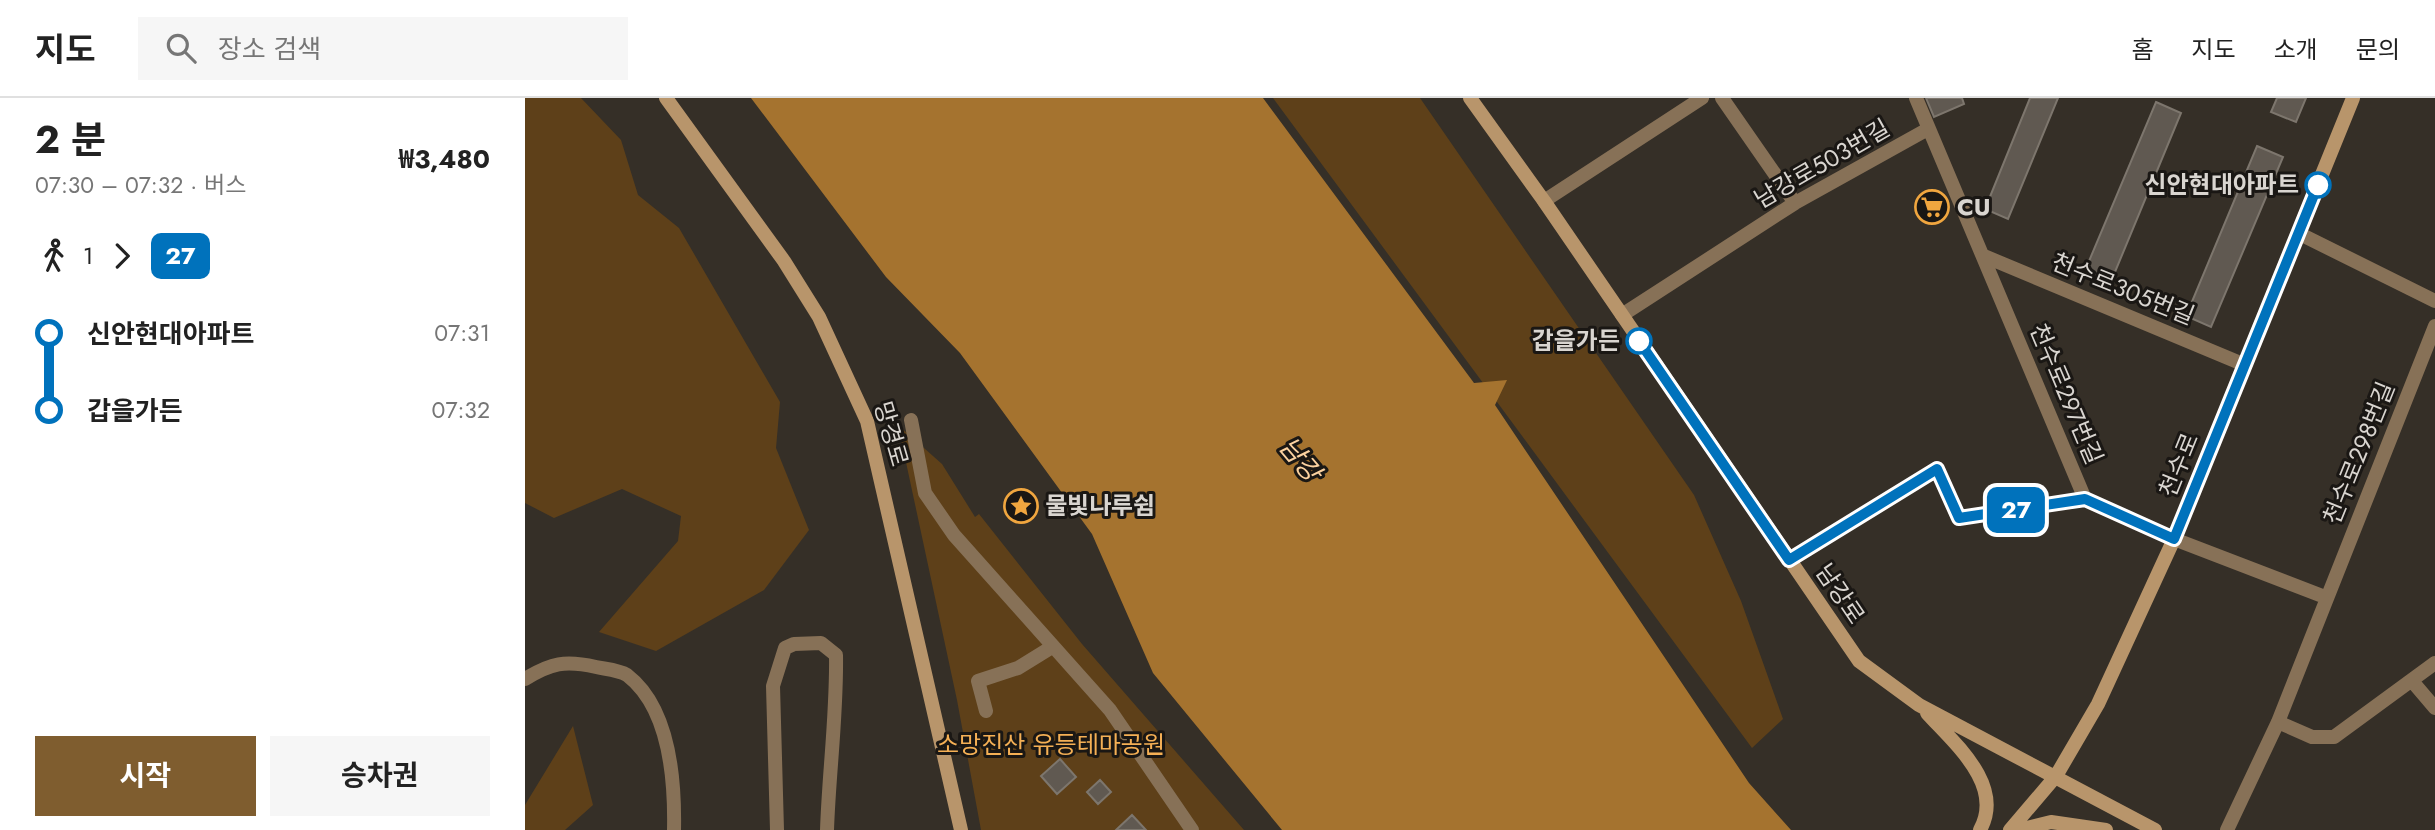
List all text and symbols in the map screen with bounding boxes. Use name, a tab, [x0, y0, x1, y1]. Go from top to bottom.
search box	[138, 17, 628, 80]
text: 지도	[35, 26, 96, 73]
icon: search	[162, 29, 200, 67]
text: 장소 검색	[218, 30, 321, 68]
text: 홈	[2131, 32, 2153, 67]
text: 지도	[2191, 32, 2236, 67]
text: 소개	[2274, 32, 2318, 67]
text: 문의	[2356, 32, 2400, 67]
street label: 남강로503번길	[1747, 111, 1896, 217]
text: 2 분	[35, 112, 106, 167]
text: ₩3,480	[399, 140, 490, 178]
place label: 신안현대아파트	[2144, 167, 2299, 202]
text: 07:30 – 07:32 · 버스	[35, 168, 246, 202]
marker: 신안현대아파트	[2305, 172, 2331, 198]
supermarket icon: CU	[1913, 188, 1951, 226]
place label: CU	[1957, 189, 1991, 224]
icon: walk	[35, 237, 73, 275]
icon: forward	[103, 237, 141, 275]
text: 27	[165, 238, 196, 273]
text: 1	[83, 239, 93, 273]
street label: 천수로305번길	[2046, 244, 2200, 333]
text: 신안현대아파트	[87, 315, 254, 353]
text: 07:31	[434, 316, 490, 350]
street label: 천수로297번길	[2021, 318, 2112, 470]
place label: 갑을가든	[1532, 323, 1620, 358]
marker: 갑을가든	[1626, 328, 1652, 354]
street label: 천수로298번길	[2314, 376, 2403, 529]
text: 갑을가든	[87, 392, 183, 430]
text: 07:32	[432, 393, 490, 427]
street label: 망경로	[866, 397, 917, 471]
water label: 남강	[1270, 428, 1332, 492]
street label: 천수로	[2150, 428, 2207, 502]
place icon: 물빛나루쉼	[1002, 487, 1040, 525]
line badge: 27	[1985, 487, 2047, 533]
place label: 물빛나루쉼	[1045, 488, 1155, 523]
text: 27	[2001, 492, 2031, 527]
street label: 남강로	[1807, 556, 1873, 631]
park label: 소망진산 유등테마공원	[937, 727, 1165, 762]
button: 시작	[35, 736, 256, 816]
button: 승차권	[270, 736, 490, 816]

